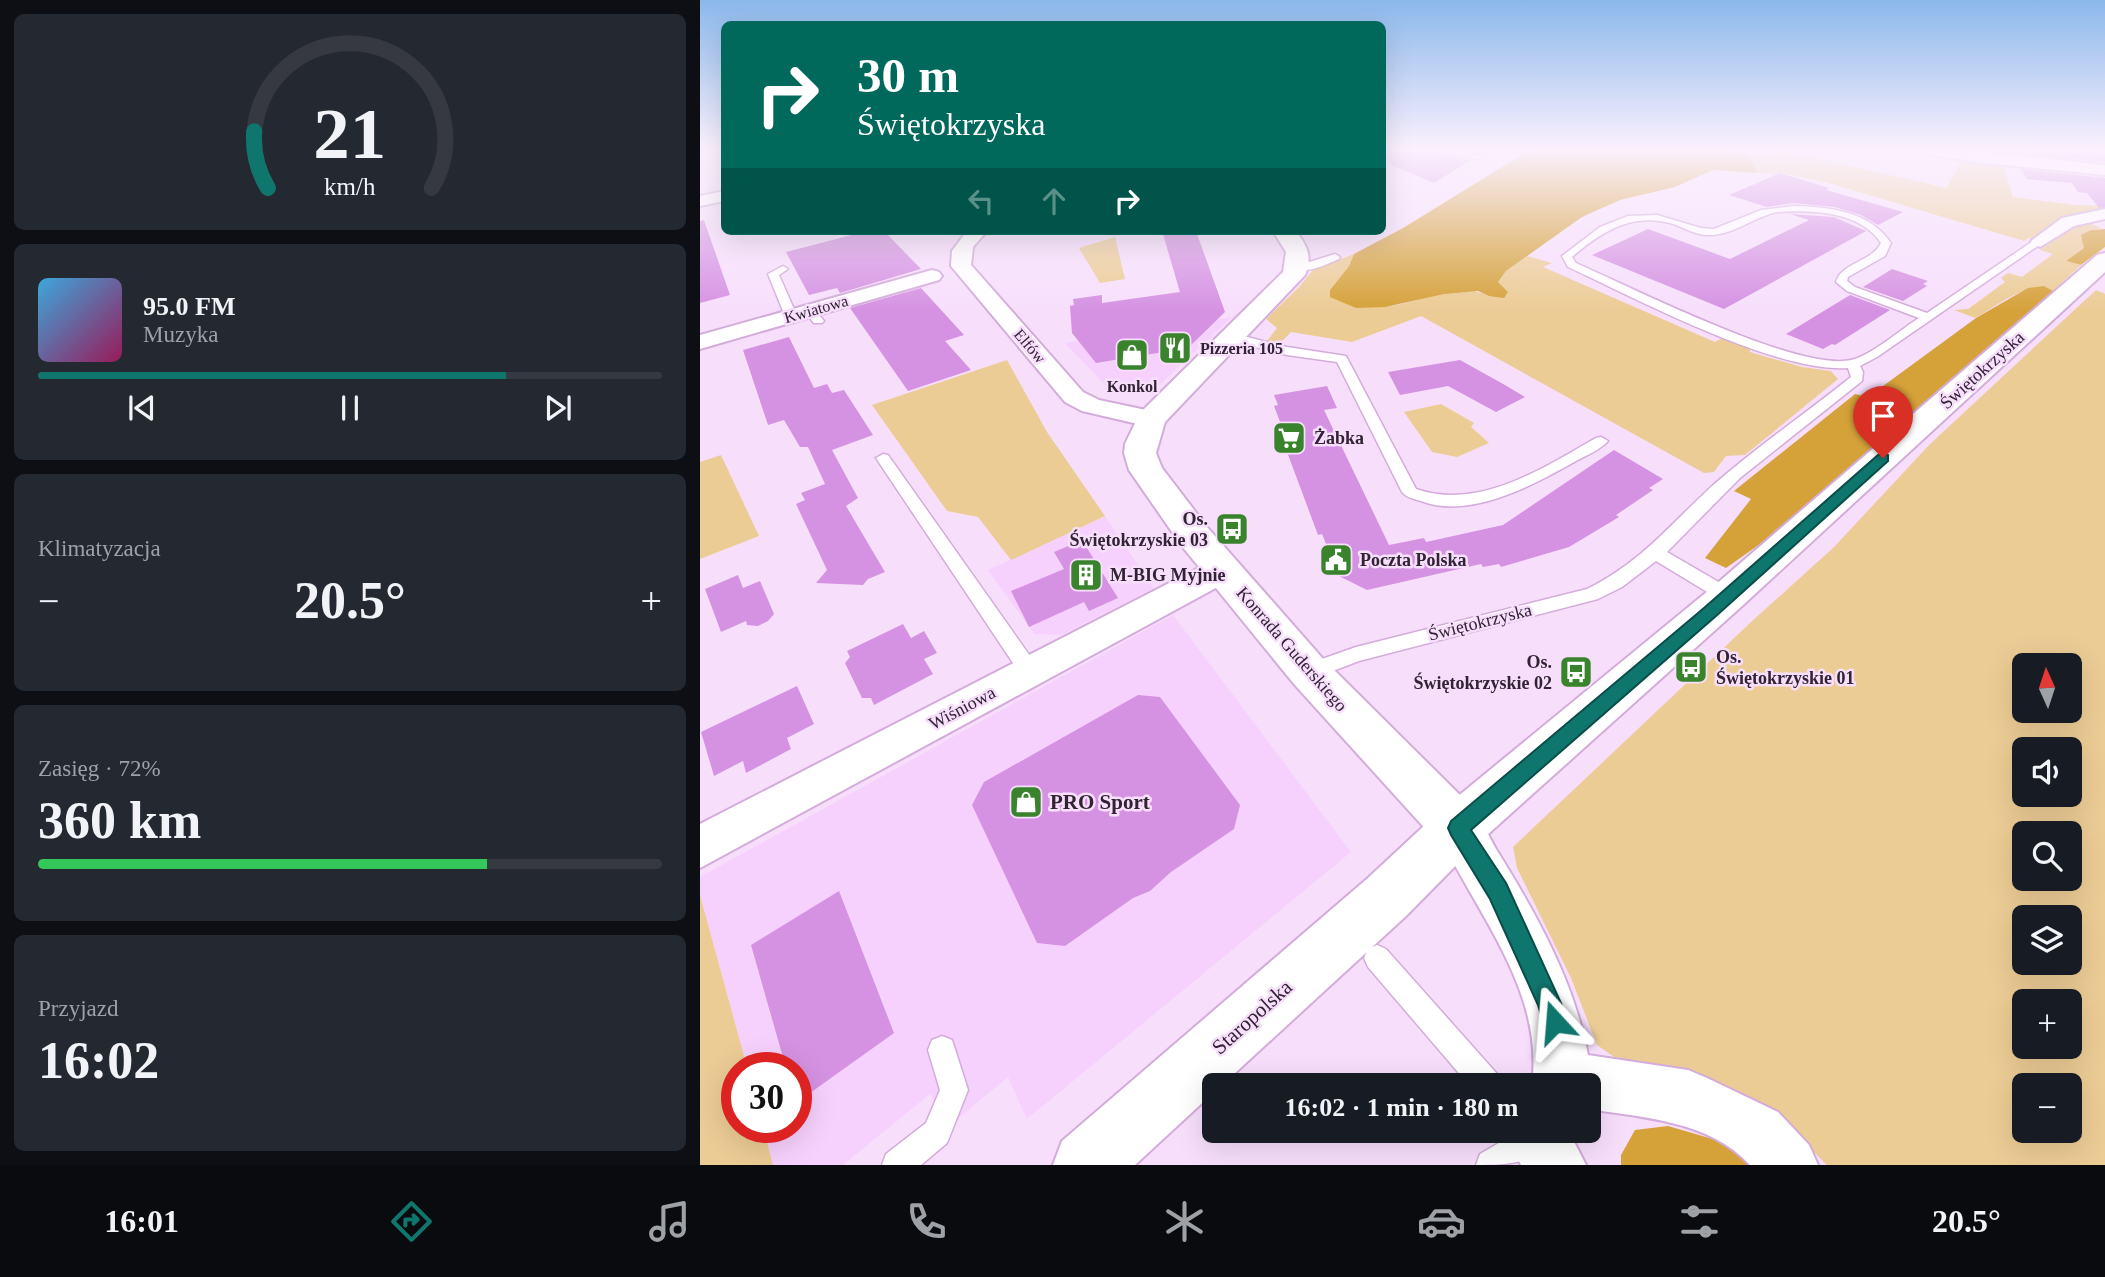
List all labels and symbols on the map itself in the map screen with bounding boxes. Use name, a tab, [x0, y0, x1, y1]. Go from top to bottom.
street label: Kwiatowa	[782, 292, 850, 326]
street label: Elfów	[1011, 326, 1050, 367]
street label: Świętokrzyska	[1935, 326, 2028, 413]
restaurant icon: Pizzeria 105	[1156, 329, 1194, 367]
shop icon: Konkol	[1113, 336, 1151, 374]
place label: Pizzeria 105	[1200, 340, 1283, 357]
place label: Konkol	[1107, 378, 1158, 395]
pin	[1853, 386, 1913, 458]
supermarket icon: Żabka	[1270, 419, 1308, 457]
place label: Żabka	[1314, 428, 1364, 448]
place label: Os. Świętokrzyskie 03	[1070, 509, 1208, 550]
bus stop icon: Os. Świętokrzyskie 03	[1213, 510, 1251, 548]
public building icon: Poczta Polska	[1317, 541, 1355, 579]
place label: Poczta Polska	[1360, 550, 1466, 570]
building icon: M-BIG Myjnie	[1067, 556, 1105, 594]
place label: M-BIG Myjnie	[1110, 565, 1225, 585]
street label: Konrada Guderskiego	[1232, 583, 1352, 715]
street label: Świętokrzyska	[1426, 599, 1534, 645]
place label: Os. Świętokrzyskie 01	[1716, 647, 1855, 688]
bus stop icon: Os. Świętokrzyskie 01	[1672, 648, 1710, 686]
place label: Os. Świętokrzyskie 02	[1414, 652, 1552, 693]
bus stop icon: Os. Świętokrzyskie 02	[1557, 653, 1595, 691]
north arrow	[2012, 653, 2082, 723]
street label: Wiśniowa	[925, 682, 999, 734]
shop icon: PRO Sport	[1007, 783, 1045, 821]
place label: PRO Sport	[1050, 790, 1150, 814]
street label: Staropolska	[1207, 974, 1297, 1059]
position arrow	[1518, 985, 1592, 1059]
speed limit sign: 30	[721, 1052, 812, 1143]

